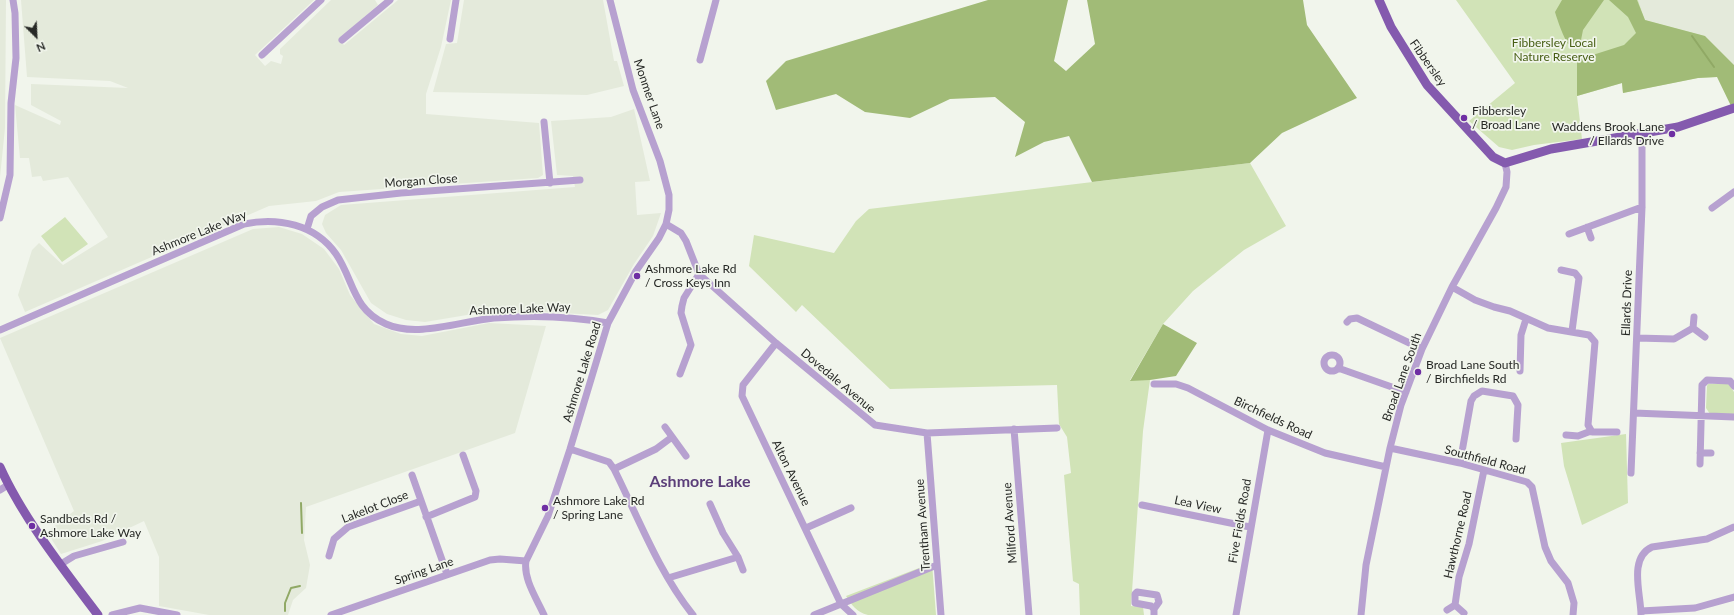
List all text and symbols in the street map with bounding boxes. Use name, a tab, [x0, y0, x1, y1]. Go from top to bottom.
north arrow	[16, 16, 56, 56]
park label: Fibbersley Local Nature Reserve	[1512, 36, 1596, 64]
street label: Fibbersley	[1407, 37, 1449, 89]
text: N	[35, 40, 48, 55]
street label: Monmer Lane	[630, 57, 668, 131]
place label: Fibbersley / Broad Lane	[1472, 104, 1540, 132]
marker: Fibbersley / Broad Lane	[1459, 113, 1469, 123]
place label: Waddens Brook Lane / Ellards Drive	[1552, 120, 1664, 148]
marker: Waddens Brook Lane / Ellards Drive	[1667, 129, 1677, 139]
street label: Morgan Close	[384, 171, 458, 191]
street label: Ashmore Lake Way	[149, 207, 249, 259]
place label: Ashmore Lake Rd / Cross Keys Inn	[645, 262, 736, 290]
street label: Ellards Drive	[1619, 270, 1635, 336]
marker: Ashmore Lake Rd / Cross Keys Inn	[632, 271, 642, 281]
street label: Ashmore Lake Way	[469, 300, 571, 318]
street label: Ashmore Lake Road	[560, 320, 604, 424]
street label: Broad Lane South	[1379, 331, 1425, 423]
street label: Dovedale Avenue	[798, 346, 878, 416]
place label: Broad Lane South / Birchfields Rd	[1426, 358, 1520, 386]
marker: Broad Lane South / Birchfields Rd	[1413, 367, 1423, 377]
street label: Birchfields Road	[1232, 394, 1314, 442]
street label: Alton Avenue	[769, 438, 813, 508]
street label: Southfield Road	[1443, 442, 1527, 478]
district label: Ashmore Lake	[649, 472, 751, 492]
street label: Trentham Avenue	[913, 478, 933, 572]
street label: Five Fields Road	[1225, 478, 1255, 564]
street label: Milford Avenue	[1000, 482, 1020, 564]
street label: Lakelot Close	[340, 488, 410, 526]
street label: Hawthorne Road	[1441, 490, 1475, 580]
street label: Lea View	[1173, 493, 1223, 517]
place label: Ashmore Lake Rd / Spring Lane	[553, 494, 644, 522]
marker: Ashmore Lake Rd / Spring Lane	[540, 503, 550, 513]
place label: Sandbeds Rd / Ashmore Lake Way	[40, 512, 141, 540]
marker: Sandbeds Rd / Ashmore Lake Way	[27, 521, 37, 531]
street label: Spring Lane	[393, 554, 455, 588]

